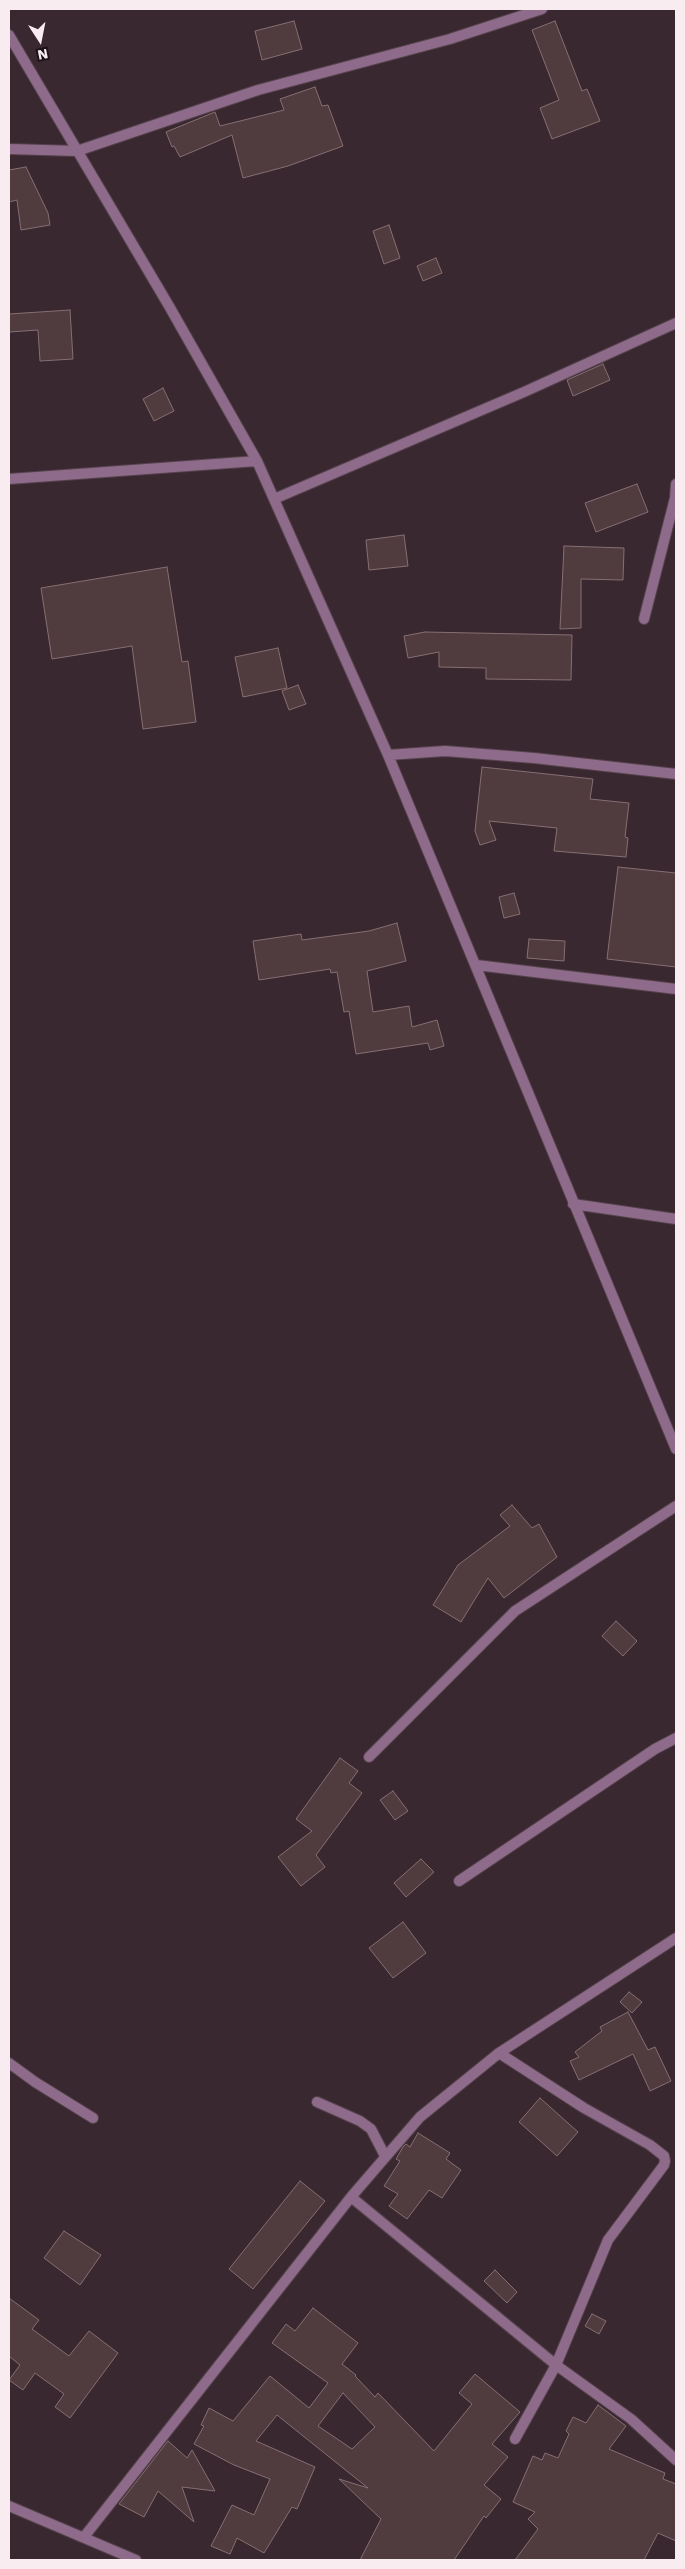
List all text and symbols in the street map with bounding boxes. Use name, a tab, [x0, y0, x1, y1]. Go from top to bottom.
north arrow	[15, 15, 65, 65]
text: N	[36, 46, 49, 64]

